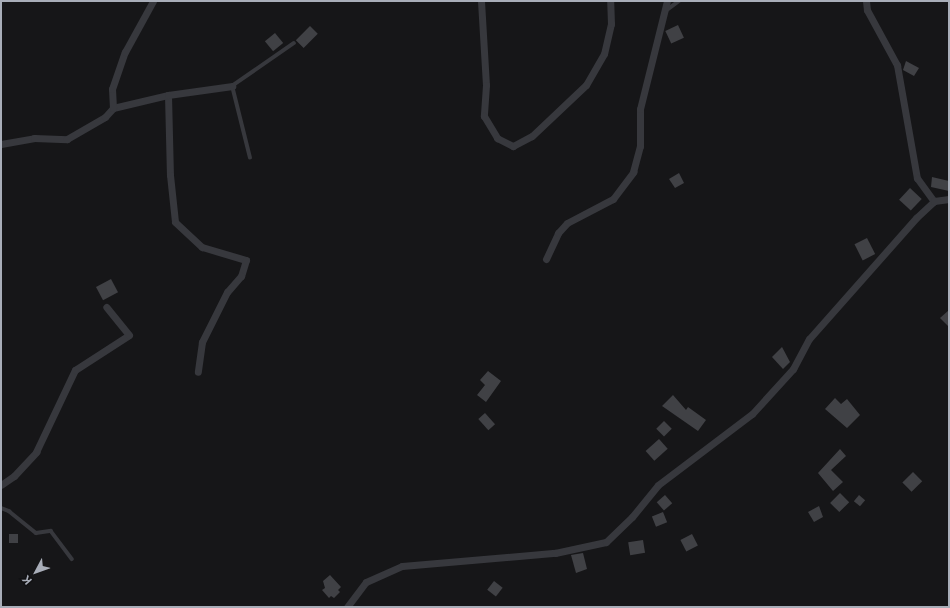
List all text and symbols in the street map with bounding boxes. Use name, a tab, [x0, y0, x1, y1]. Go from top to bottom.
north arrow	[16, 552, 56, 592]
text: K	[19, 572, 35, 587]

